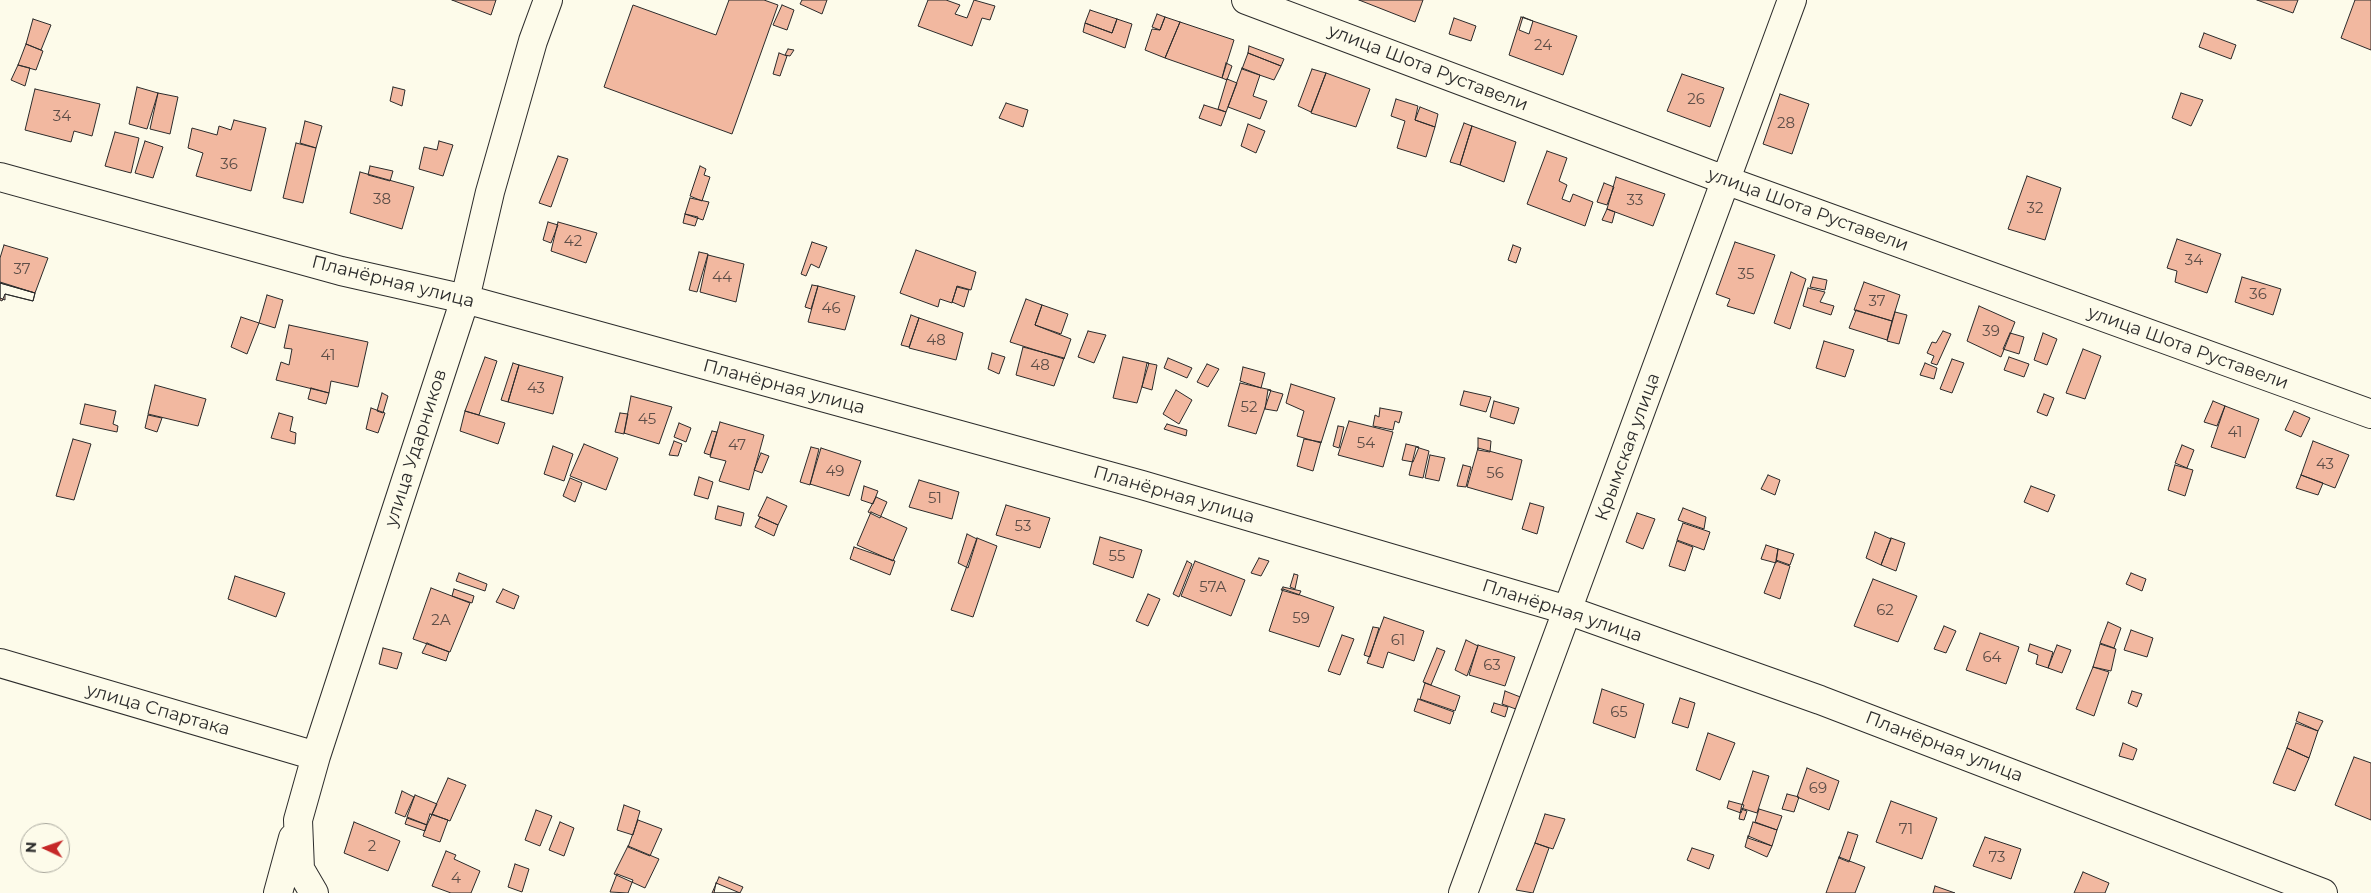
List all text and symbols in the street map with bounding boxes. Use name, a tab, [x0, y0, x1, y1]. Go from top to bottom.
street label: улица Шота Руставели	[1325, 20, 1531, 116]
house number: 24	[1534, 37, 1552, 55]
house number: 26	[1687, 91, 1705, 109]
house number: 34	[53, 108, 71, 126]
house number: 28	[1777, 115, 1795, 133]
house number: 36	[220, 156, 238, 174]
street label: улица Шота Руставели	[1705, 164, 1911, 256]
house number: 38	[373, 191, 391, 209]
house number: 33	[1627, 192, 1643, 210]
house number: 32	[2027, 200, 2043, 218]
house number: 42	[564, 233, 582, 251]
street label: Планёрная улица	[309, 251, 477, 313]
house number: 34	[2185, 252, 2203, 270]
house number: 37	[13, 261, 31, 279]
house number: 35	[1738, 266, 1754, 284]
house number: 44	[712, 269, 732, 287]
house number: 36	[2249, 286, 2267, 304]
house number: 37	[1868, 293, 1886, 311]
house number: 46	[821, 300, 841, 318]
street label: улица Шота Руставели	[2085, 302, 2291, 394]
house number: 39	[1982, 323, 2000, 341]
house number: 48	[926, 332, 946, 350]
house number: 41	[321, 347, 335, 365]
street label: Планёрная улица	[701, 355, 867, 419]
house number: 48	[1030, 357, 1050, 375]
street label: улица Ударников	[380, 367, 452, 529]
street label: Крымская улица	[1591, 370, 1665, 524]
house number: 43	[527, 380, 545, 398]
house number: 52	[1241, 399, 1257, 417]
house number: 45	[638, 411, 656, 429]
house number: 41	[2228, 424, 2242, 442]
house number: 54	[1357, 435, 1375, 453]
house number: 47	[728, 437, 746, 455]
house number: 43	[2316, 456, 2334, 474]
street label: Планёрная улица	[1091, 462, 1257, 528]
house number: 49	[826, 463, 844, 481]
house number: 56	[1486, 465, 1504, 483]
house number: 51	[928, 490, 942, 508]
house number: 53	[1015, 518, 1031, 536]
house number: 55	[1109, 548, 1125, 566]
street label: Планёрная улица	[1479, 575, 1645, 647]
house number: 57А	[1199, 579, 1227, 597]
house number: 62	[1876, 602, 1894, 620]
house number: 59	[1292, 610, 1310, 628]
house number: 2А	[431, 612, 451, 630]
house number: 61	[1391, 632, 1405, 650]
house number: 64	[1982, 649, 2002, 667]
house number: 63	[1483, 657, 1501, 675]
street label: улица Спартака	[84, 679, 232, 741]
house number: 65	[1610, 704, 1628, 722]
street label: Планёрная улица	[1862, 707, 2026, 787]
house number: 69	[1809, 780, 1827, 798]
house number: 71	[1899, 821, 1913, 839]
north arrow	[20, 823, 70, 873]
house number: 2	[368, 838, 376, 856]
text: N	[22, 841, 40, 853]
house number: 73	[1988, 849, 2006, 867]
house number: 4	[451, 870, 461, 888]

